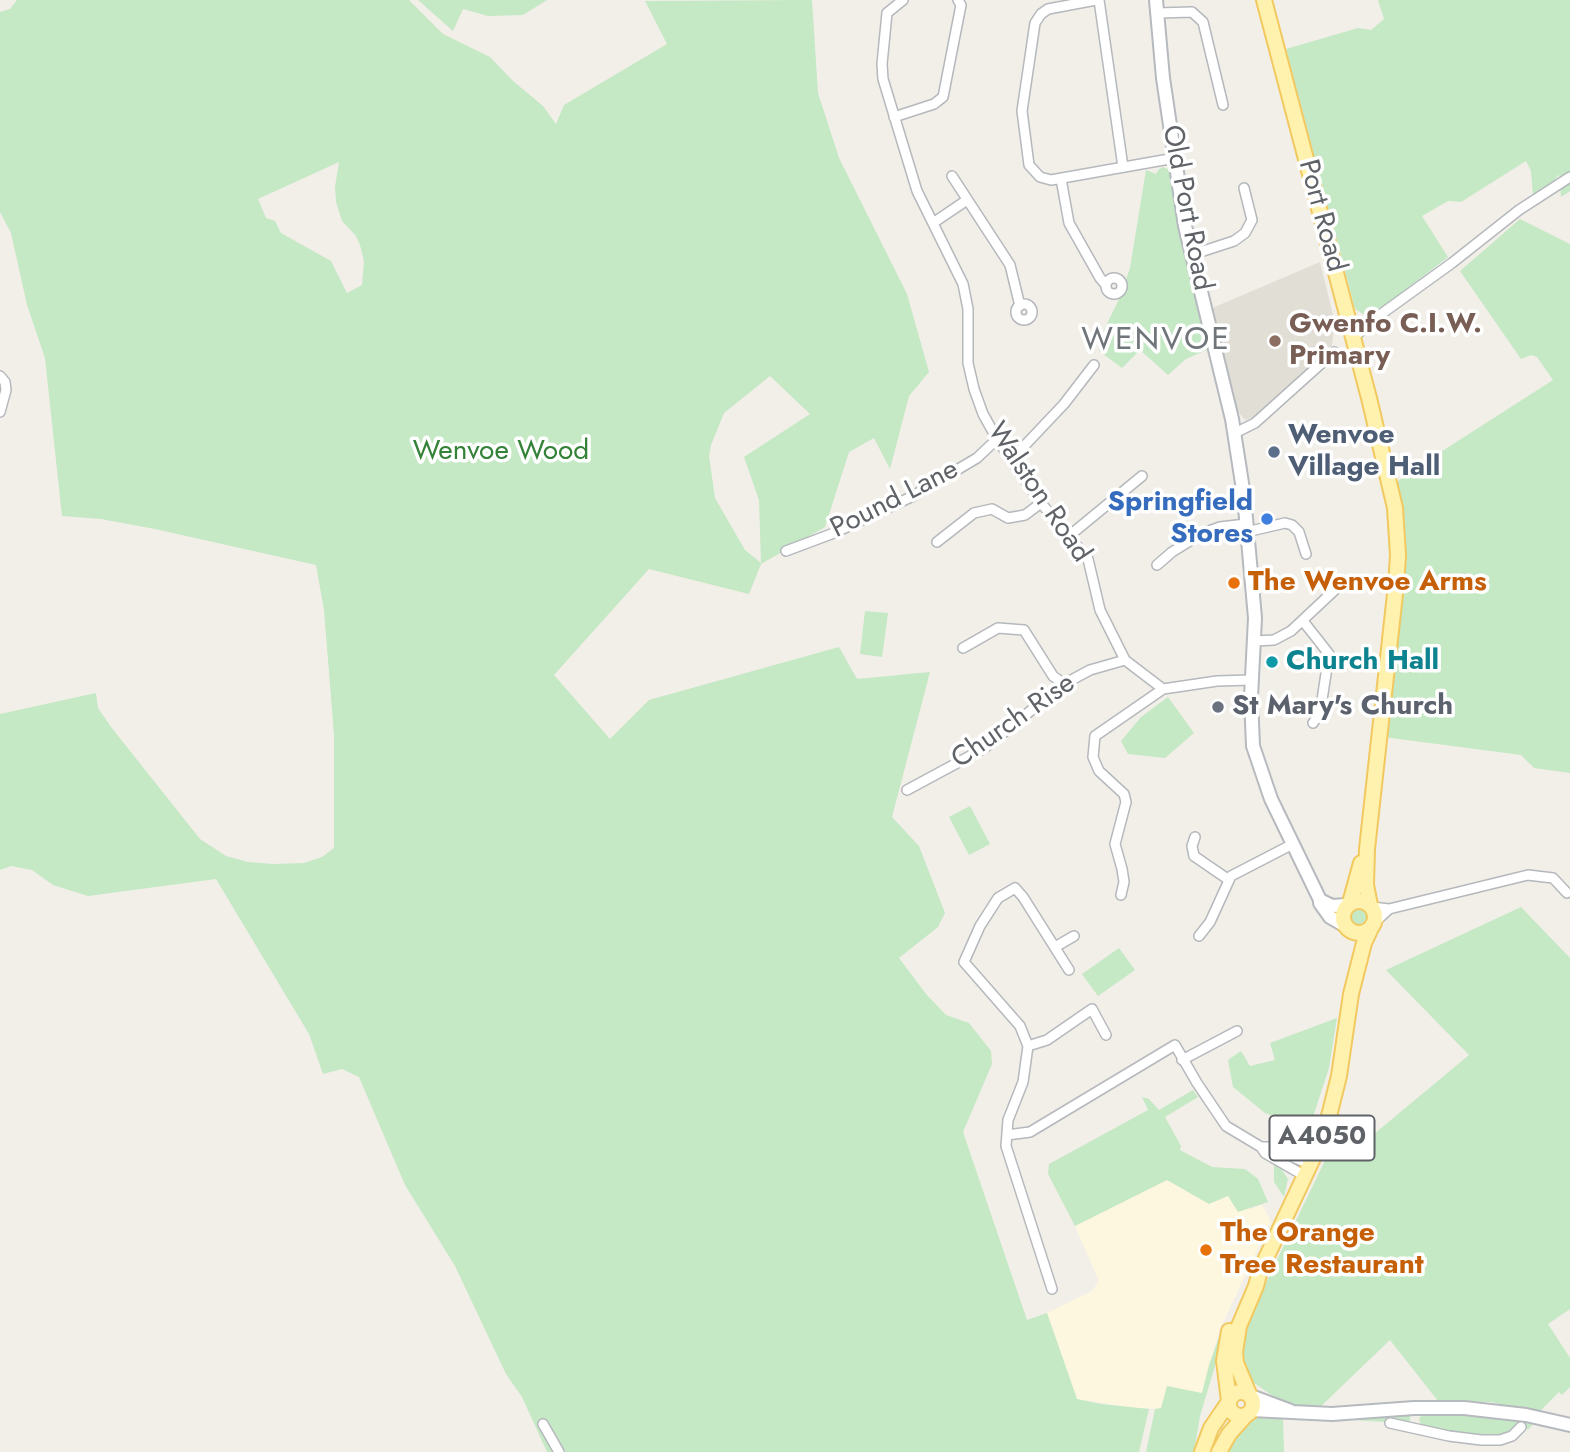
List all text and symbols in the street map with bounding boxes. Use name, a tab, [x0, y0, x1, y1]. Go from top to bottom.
street label: Old Port Road	[1153, 122, 1219, 294]
street label: Port Road	[1290, 156, 1352, 276]
place label: Gwenfo C.I.W. Primary	[1289, 308, 1482, 374]
district label: WENVOE	[1082, 322, 1230, 360]
marker: Gwenfo C.I.W. Primary	[1267, 333, 1283, 349]
street label: Walston Road	[979, 417, 1097, 569]
place label: Wenvoe Village Hall	[1288, 419, 1440, 485]
park label: Wenvoe Wood	[413, 435, 589, 469]
marker: Wenvoe Village Hall	[1266, 444, 1282, 460]
street label: Pound Lane	[826, 454, 964, 546]
place label: Springfield Stores	[1108, 486, 1253, 552]
marker: Springfield Stores	[1259, 511, 1275, 527]
place label: The Wenvoe Arms	[1248, 566, 1487, 600]
marker: The Wenvoe Arms	[1226, 575, 1242, 591]
place label: Church Hall	[1286, 645, 1439, 679]
marker: Church Hall	[1264, 654, 1280, 670]
street label: Church Rise	[946, 667, 1082, 777]
place label: St Mary's Church	[1232, 690, 1453, 724]
marker: St Mary's Church	[1210, 699, 1226, 715]
road number: A4050	[1270, 1116, 1374, 1161]
place label: The Orange Tree Restaurant	[1220, 1217, 1424, 1283]
marker: The Orange Tree Restaurant	[1198, 1242, 1214, 1258]

